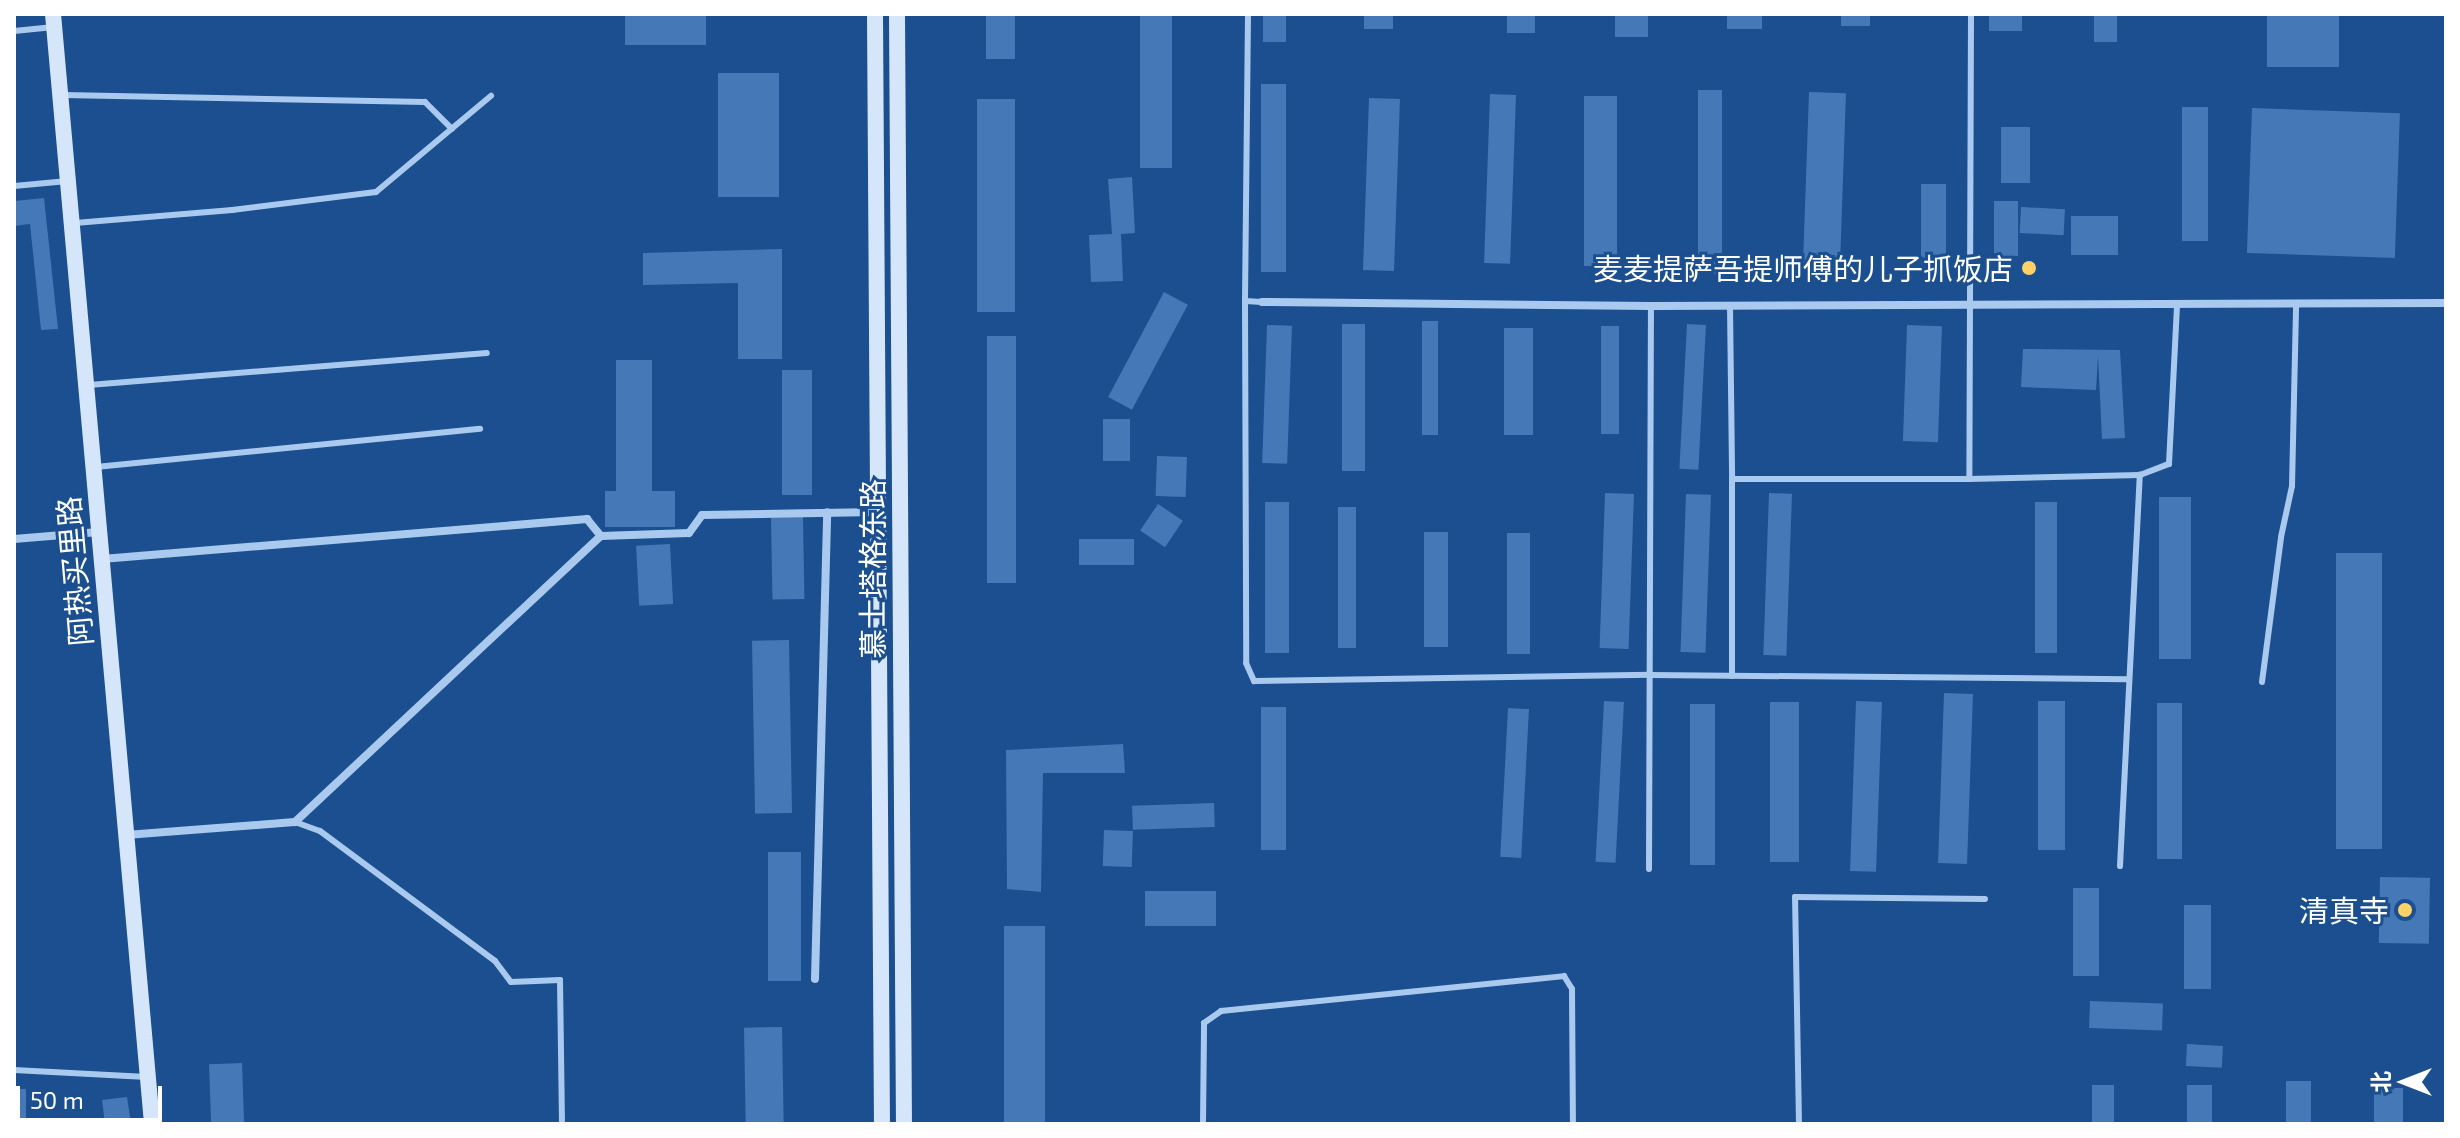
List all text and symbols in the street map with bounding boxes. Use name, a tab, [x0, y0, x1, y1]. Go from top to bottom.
place label: 麦麦提萨吾提师傅的儿子抓饭店	[1593, 250, 2013, 286]
marker: 麦麦提萨吾提师傅的儿子抓饭店	[2020, 259, 2038, 277]
street label: 慕士塔格东路	[854, 479, 890, 659]
street label: 阿热买里路	[50, 495, 98, 647]
place label: 清真寺	[2299, 892, 2389, 928]
marker: 清真寺	[2396, 901, 2414, 919]
north arrow	[2364, 1042, 2444, 1122]
scale bar	[20, 1070, 166, 1120]
text: 北	[2367, 1071, 2393, 1093]
text: 50 m	[30, 1085, 84, 1114]

